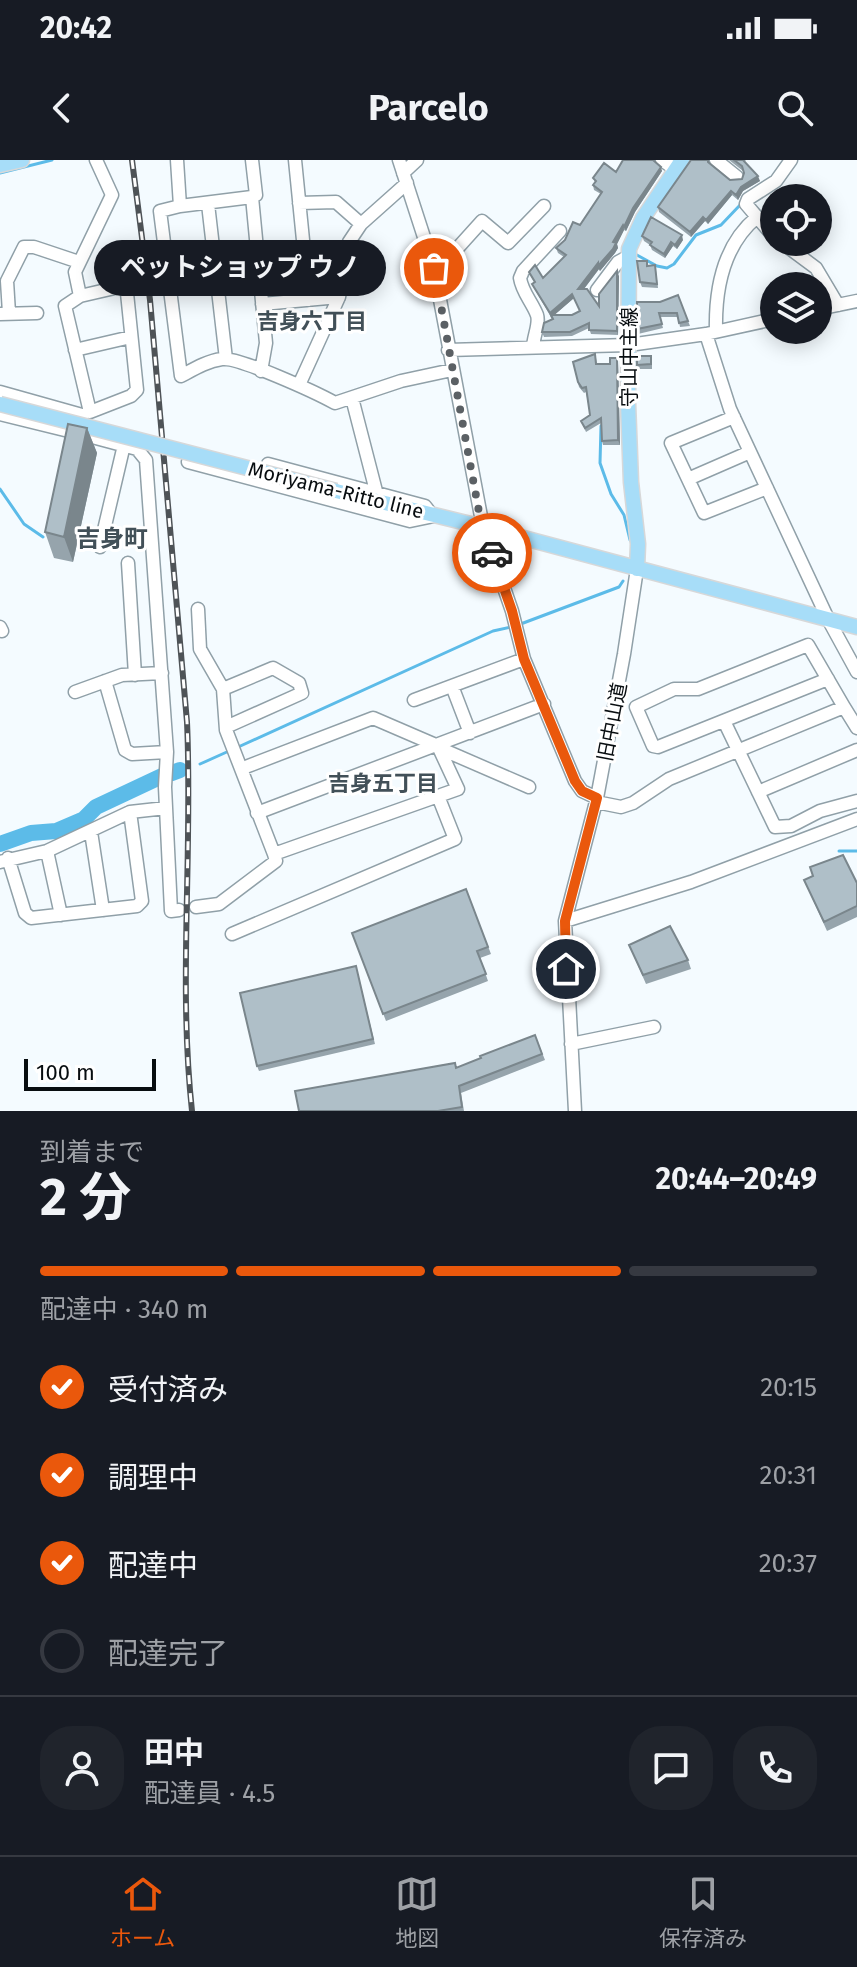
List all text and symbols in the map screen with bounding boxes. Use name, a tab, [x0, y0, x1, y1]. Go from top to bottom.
text: 20:42	[40, 10, 112, 46]
icon: back	[40, 86, 84, 130]
text: Parcelo	[368, 86, 489, 130]
icon: search	[773, 86, 817, 130]
map controls	[760, 184, 832, 344]
button: locate	[760, 184, 832, 256]
pin	[400, 234, 468, 302]
callout: ペットショップ ウノ	[94, 240, 386, 296]
icon: bag	[412, 246, 456, 290]
text: ペットショップ ウノ	[120, 252, 360, 283]
button: layers	[760, 272, 832, 344]
street label: 守山中主線	[617, 307, 641, 407]
district label: 吉身六丁目	[257, 308, 367, 335]
street label: Moriyama-Ritto line	[246, 457, 426, 523]
courier	[452, 513, 532, 593]
district label: 吉身町	[76, 525, 148, 553]
icon: car	[470, 531, 514, 575]
street label: 旧中山道	[593, 680, 631, 764]
district label: 吉身五丁目	[328, 770, 438, 797]
pin	[532, 935, 600, 1003]
icon: home	[544, 947, 588, 991]
scale bar	[24, 1055, 156, 1091]
text: 100 m	[36, 1059, 95, 1086]
text: 到着まで	[40, 1137, 144, 1168]
text: 20:44–20:49	[656, 1161, 817, 1197]
text: 2 分	[40, 1166, 131, 1229]
text: 配達中 · 340 m	[40, 1294, 208, 1325]
icon: check	[40, 1365, 84, 1409]
text: 受付済み	[108, 1372, 228, 1408]
text: 20:15	[760, 1372, 817, 1403]
icon: check	[40, 1453, 84, 1497]
text: 調理中	[108, 1460, 198, 1496]
text: 20:31	[760, 1460, 817, 1491]
icon: check	[40, 1541, 84, 1585]
text: 配達中	[108, 1548, 198, 1584]
text: 20:37	[759, 1548, 817, 1579]
text: 配達完了	[108, 1636, 228, 1672]
button: person	[40, 1726, 124, 1810]
button: chat	[629, 1726, 713, 1810]
button: phone	[733, 1726, 817, 1810]
text: 田中	[144, 1735, 204, 1771]
text: 配達員 · 4.5	[144, 1778, 275, 1809]
tab: ホーム	[110, 1872, 175, 1952]
tab: 地図	[395, 1872, 439, 1952]
tab: 保存済み	[659, 1872, 747, 1952]

